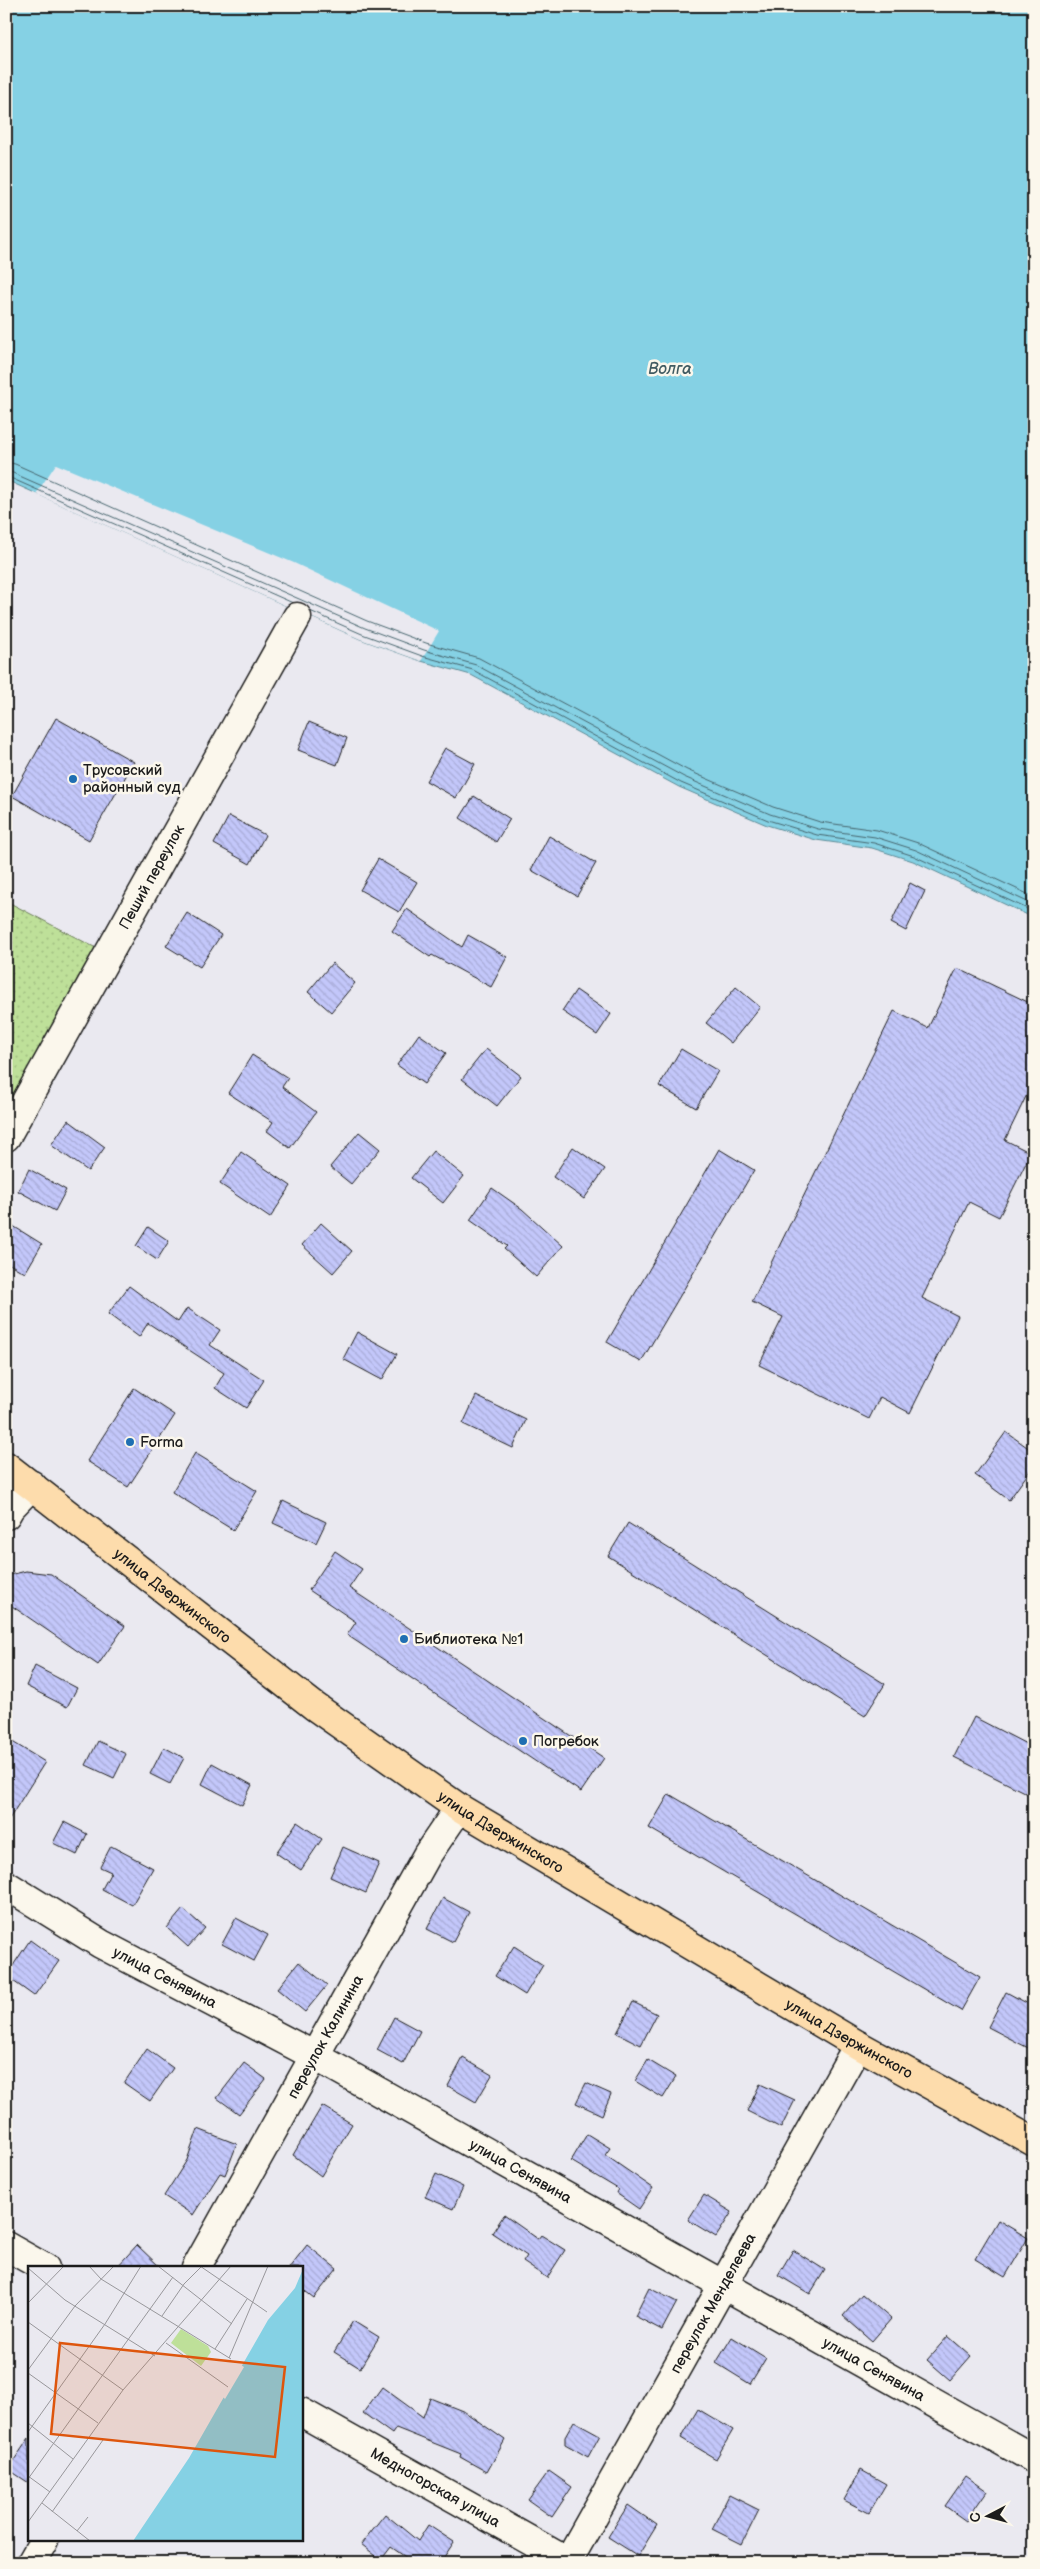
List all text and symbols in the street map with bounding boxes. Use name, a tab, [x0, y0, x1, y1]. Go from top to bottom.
water label: Волга	[648, 360, 692, 379]
place label: Трусовский районный суд	[83, 761, 181, 797]
marker: Трусовский районный суд	[67, 773, 79, 785]
street label: Пеший переулок	[115, 821, 188, 933]
place label: Forma	[140, 1433, 183, 1452]
marker: Forma	[124, 1436, 136, 1448]
street label: улица Дзержинского	[110, 1544, 235, 1647]
place label: Библиотека №1	[414, 1630, 523, 1649]
marker: Библиотека №1	[398, 1633, 410, 1645]
place label: Погребок	[533, 1732, 599, 1751]
marker: Погребок	[517, 1735, 529, 1747]
street label: улица Дзержинского	[434, 1787, 567, 1878]
street label: улица Сенявина	[110, 1942, 220, 2013]
street label: переулок Калинина	[283, 1971, 368, 2102]
street label: улица Дзержинского	[782, 1995, 916, 2083]
street label: улица Сенявина	[466, 2135, 575, 2208]
street label: переулок Менделеева	[666, 2230, 760, 2377]
inset map	[28, 2266, 302, 2542]
street label: улица Сенявина	[819, 2333, 929, 2406]
street label: Медногорская улица	[367, 2443, 504, 2531]
north arrow	[962, 2492, 1012, 2542]
text: С	[967, 2511, 985, 2523]

